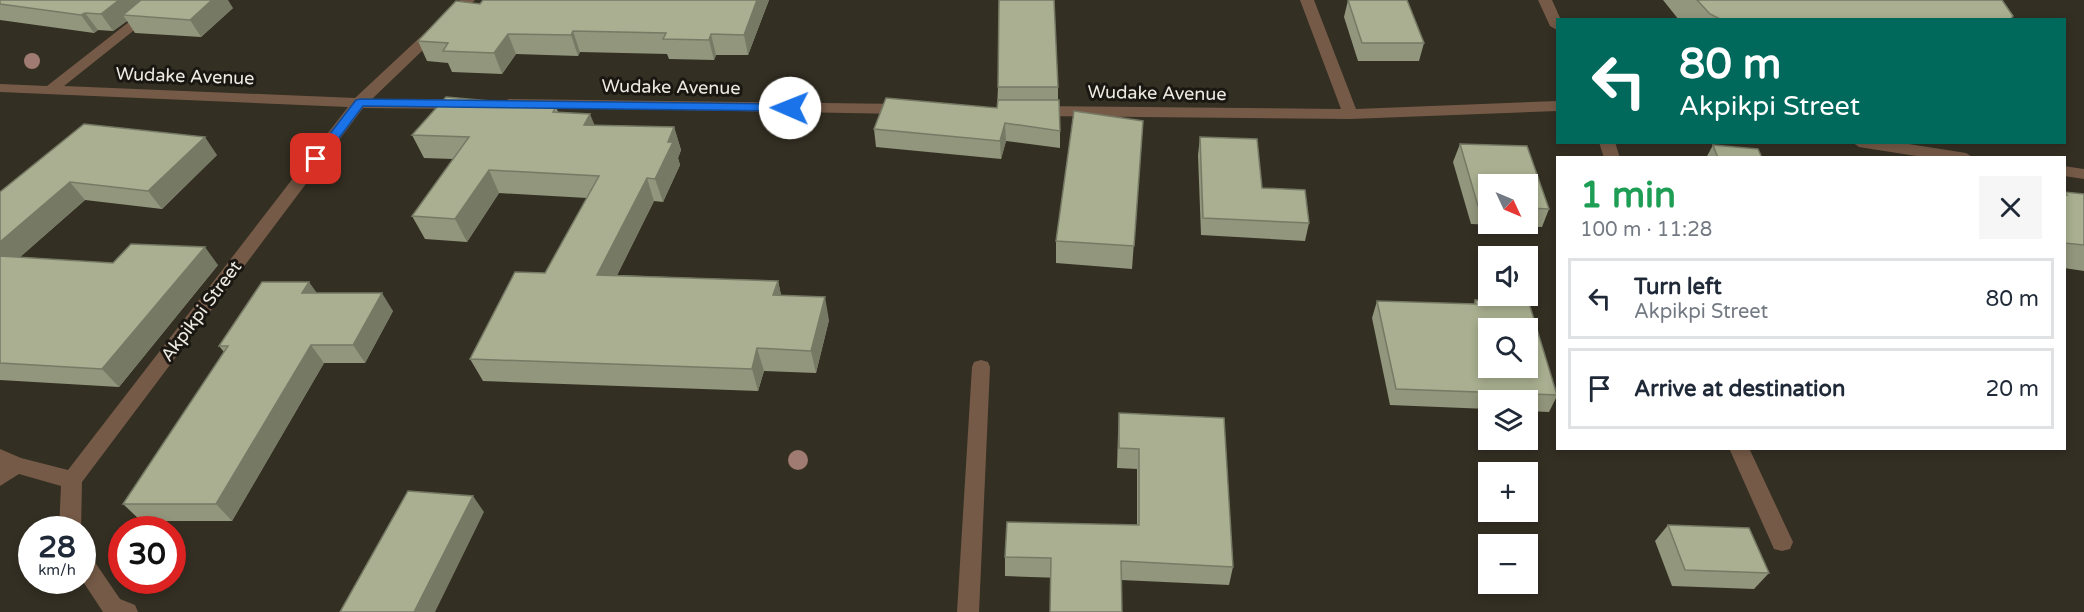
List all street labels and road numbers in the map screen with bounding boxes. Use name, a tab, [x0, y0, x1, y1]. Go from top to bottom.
street label: Wudake Avenue	[115, 63, 255, 89]
street label: Wudake Avenue	[601, 75, 741, 99]
street label: Wudake Avenue	[1087, 81, 1227, 105]
street label: Akpikpi Street	[156, 256, 246, 366]

